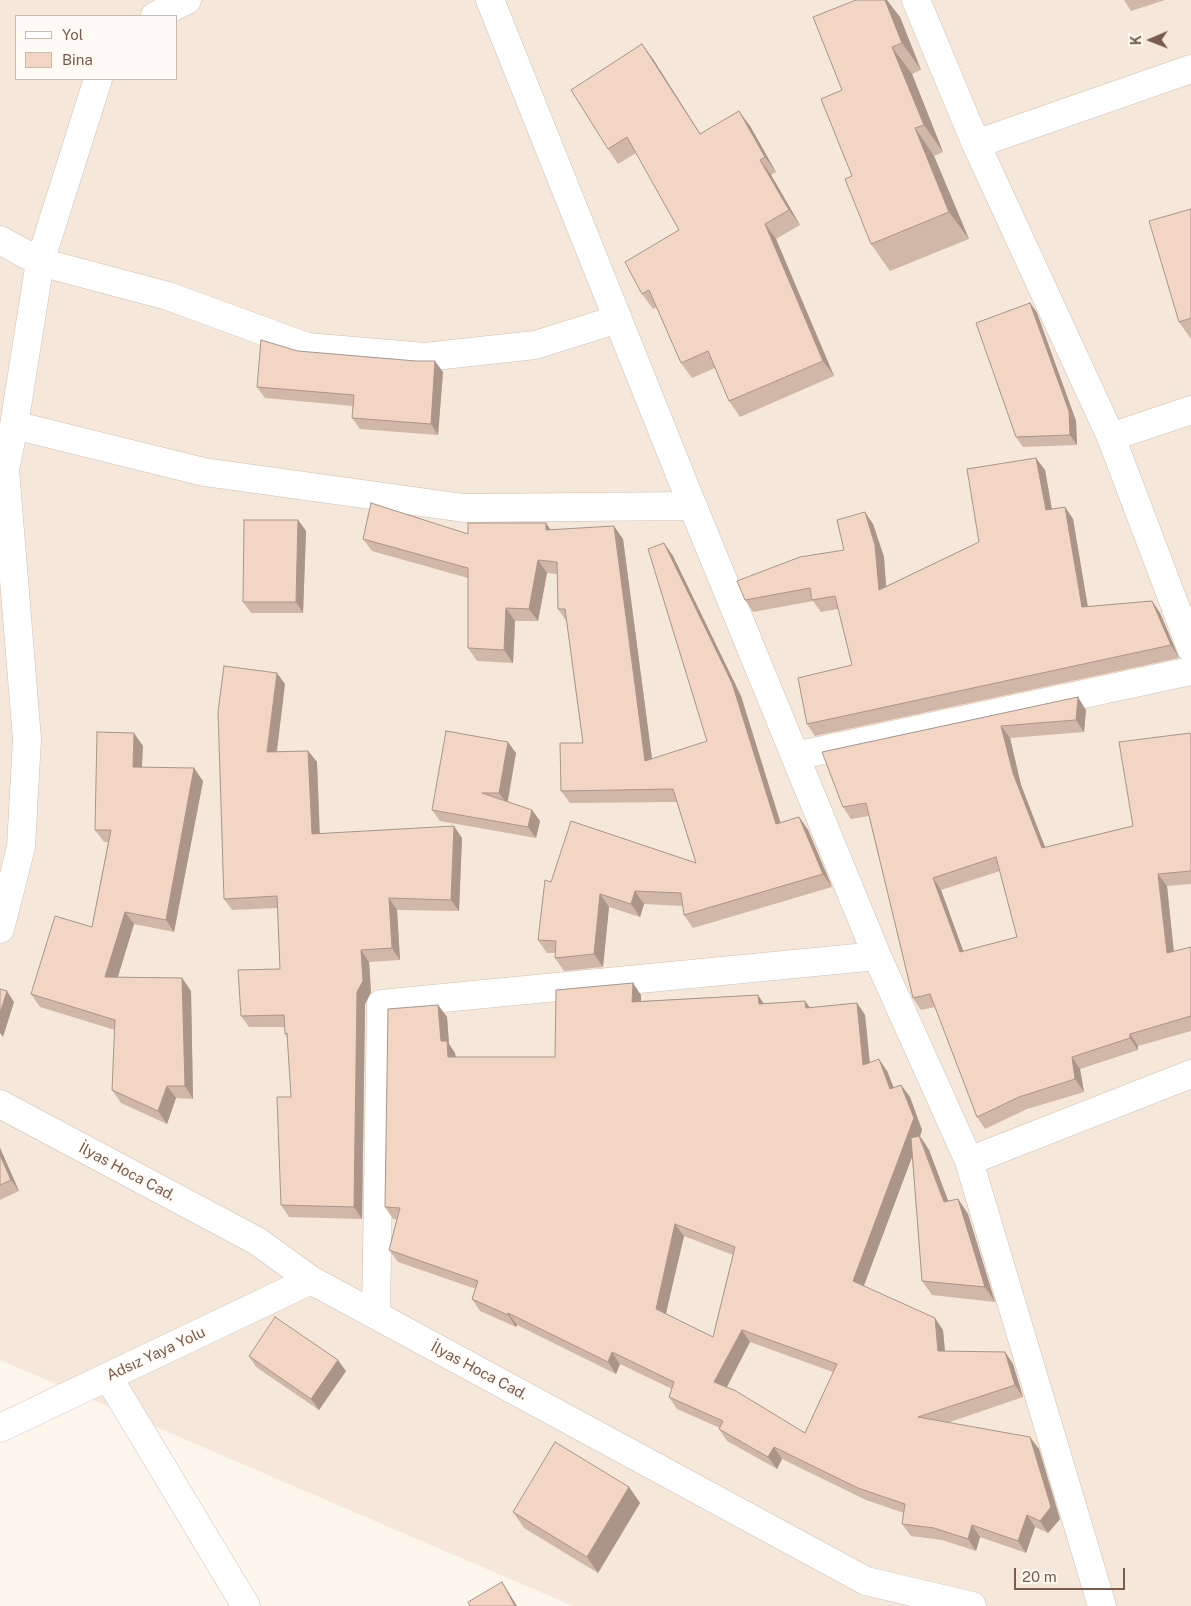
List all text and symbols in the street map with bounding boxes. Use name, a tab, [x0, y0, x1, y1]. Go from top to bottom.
legend	[15, 15, 178, 80]
north arrow	[1126, 15, 1176, 65]
text: Yol	[62, 26, 83, 43]
text: K	[1128, 35, 1144, 45]
text: Bina	[62, 51, 93, 68]
street label: İlyas Hoca Cad.	[76, 1139, 178, 1205]
street label: Adsız Yaya Yolu	[104, 1323, 208, 1385]
street label: İlyas Hoca Cad.	[428, 1338, 530, 1404]
scale bar	[1016, 1558, 1127, 1590]
text: 20 m	[1022, 1568, 1057, 1585]

